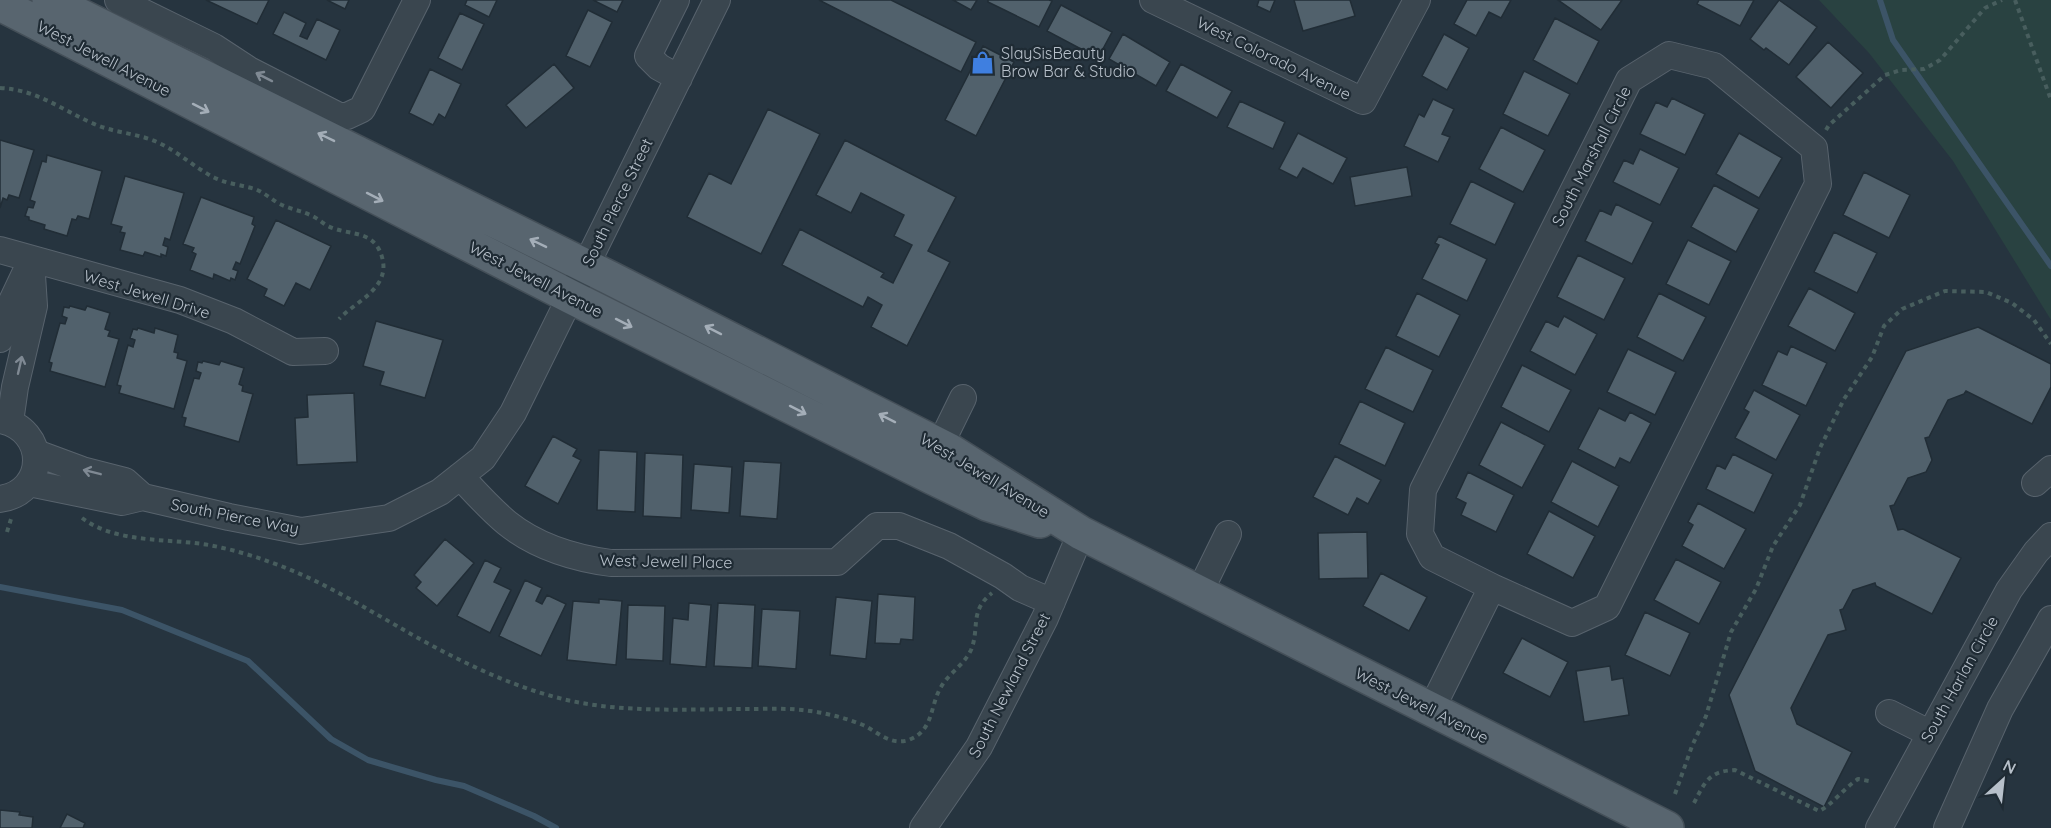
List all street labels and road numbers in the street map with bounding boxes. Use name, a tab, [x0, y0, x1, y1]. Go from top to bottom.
street label: West Colorado Avenue	[1194, 12, 1354, 104]
street label: West Jewell Avenue	[34, 16, 174, 100]
street label: South Marshall Circle	[1547, 83, 1635, 229]
street label: South Pierce Street	[577, 135, 657, 269]
street label: West Jewell Avenue	[466, 237, 606, 321]
street label: West Jewell Drive	[81, 265, 213, 323]
street label: West Jewell Avenue	[917, 429, 1053, 521]
street label: South Pierce Way	[169, 494, 301, 538]
street label: West Jewell Place	[599, 550, 733, 572]
street label: South Newland Street	[964, 609, 1054, 761]
street label: South Harlan Circle	[1916, 612, 2002, 746]
street label: West Jewell Avenue	[1352, 663, 1492, 747]

